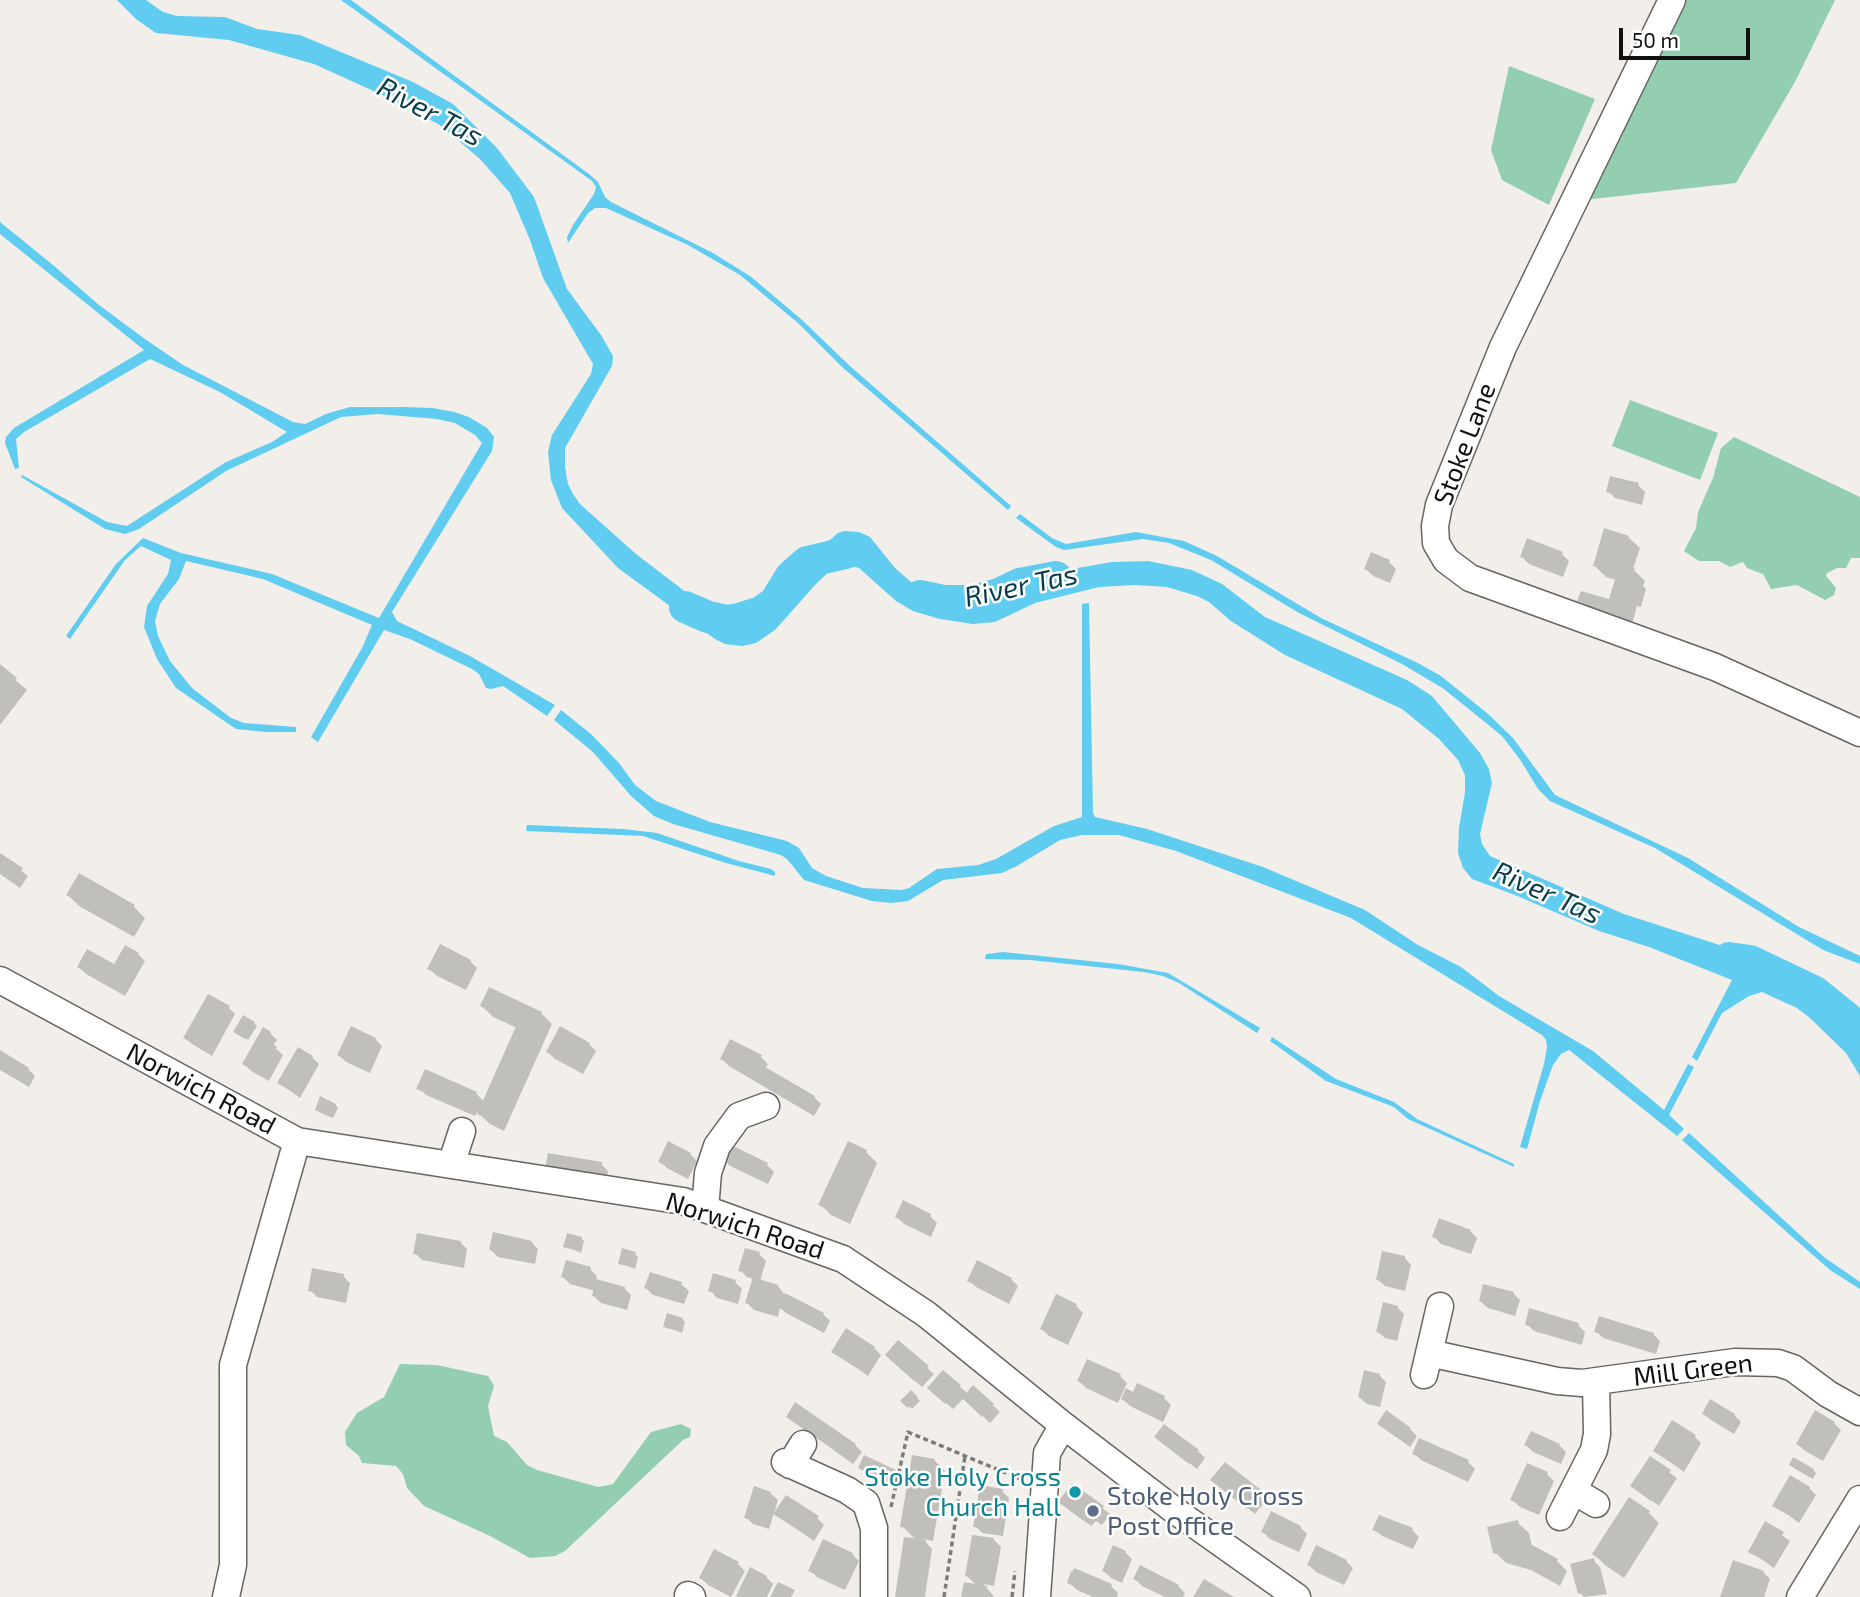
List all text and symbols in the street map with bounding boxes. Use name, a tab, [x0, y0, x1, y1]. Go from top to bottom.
scale bar	[1622, 14, 1753, 58]
text: 50 m	[1632, 27, 1679, 52]
water label: River Tas	[371, 70, 489, 154]
street label: Stoke Lane	[1427, 378, 1503, 510]
water label: River Tas	[961, 558, 1081, 614]
water label: River Tas	[1488, 854, 1606, 932]
street label: Norwich Road	[121, 1037, 281, 1141]
street label: Norwich Road	[662, 1186, 828, 1266]
street label: Mill Green	[1632, 1347, 1754, 1393]
place label: Stoke Holy Cross Church Hall	[864, 1461, 1061, 1522]
place label: Stoke Holy Cross Post Office	[1107, 1480, 1304, 1542]
marker: Stoke Holy Cross Church Hall	[1067, 1484, 1083, 1500]
marker: Stoke Holy Cross Post Office	[1085, 1503, 1101, 1519]

